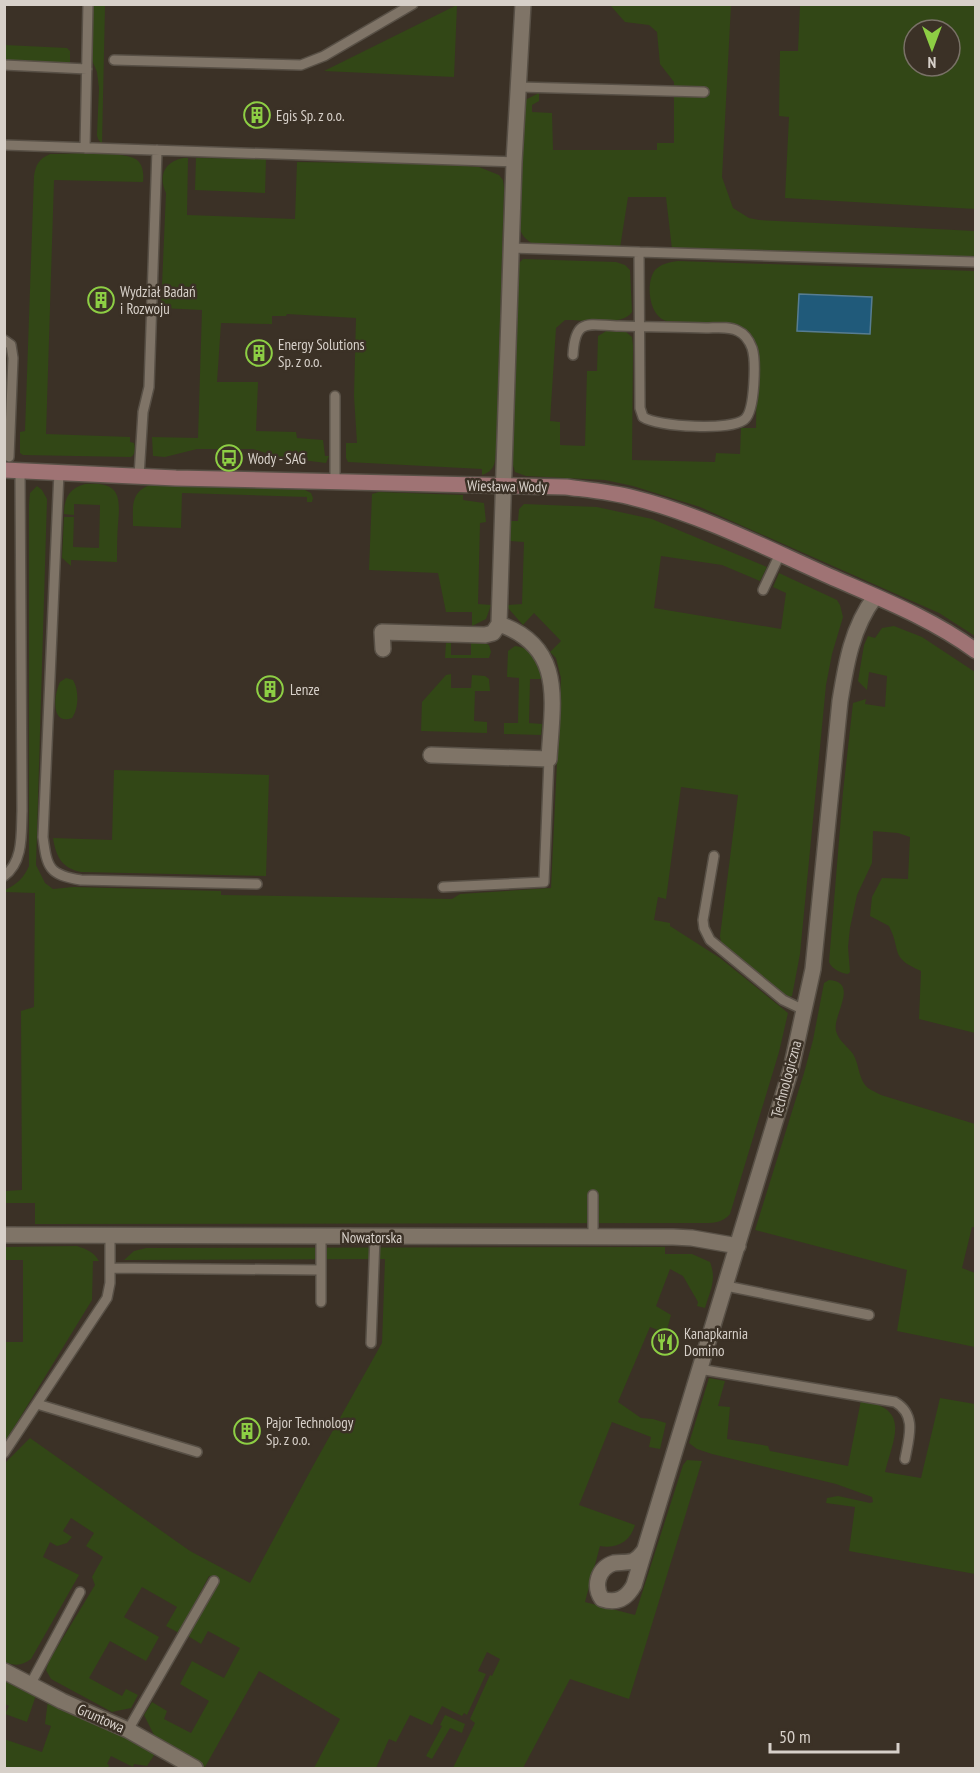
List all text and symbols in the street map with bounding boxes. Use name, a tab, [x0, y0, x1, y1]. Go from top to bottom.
north arrow	[902, 18, 962, 78]
text: N	[928, 53, 936, 73]
building icon: Egis Sp. z o.o.	[242, 100, 272, 130]
place label: Egis Sp. z o.o.	[276, 106, 345, 125]
place label: Wydział Badań i Rozwoju	[120, 282, 196, 318]
building icon: Wydział Badań i Rozwoju	[86, 285, 116, 315]
place label: Energy Solutions Sp. z o.o.	[278, 335, 365, 371]
building icon: Energy Solutions Sp. z o.o.	[244, 338, 274, 368]
bus stop icon: Wody - SAG	[214, 443, 244, 473]
place label: Wody - SAG	[248, 449, 306, 468]
street label: Wiesława Wody	[467, 476, 548, 496]
building icon: Lenze	[255, 674, 285, 704]
place label: Lenze	[290, 680, 320, 699]
street label: Technologiczna	[767, 1038, 805, 1120]
street label: Nowatorska	[342, 1228, 402, 1247]
place label: Kanapkarnia Domino	[684, 1324, 748, 1360]
restaurant icon: Kanapkarnia Domino	[650, 1327, 680, 1357]
place label: Pajor Technology Sp. z o.o.	[266, 1413, 354, 1449]
building icon: Pajor Technology Sp. z o.o.	[232, 1416, 262, 1446]
street label: Gruntowa	[74, 1699, 128, 1737]
scale bar	[770, 1716, 898, 1754]
text: 50 m	[779, 1725, 811, 1748]

